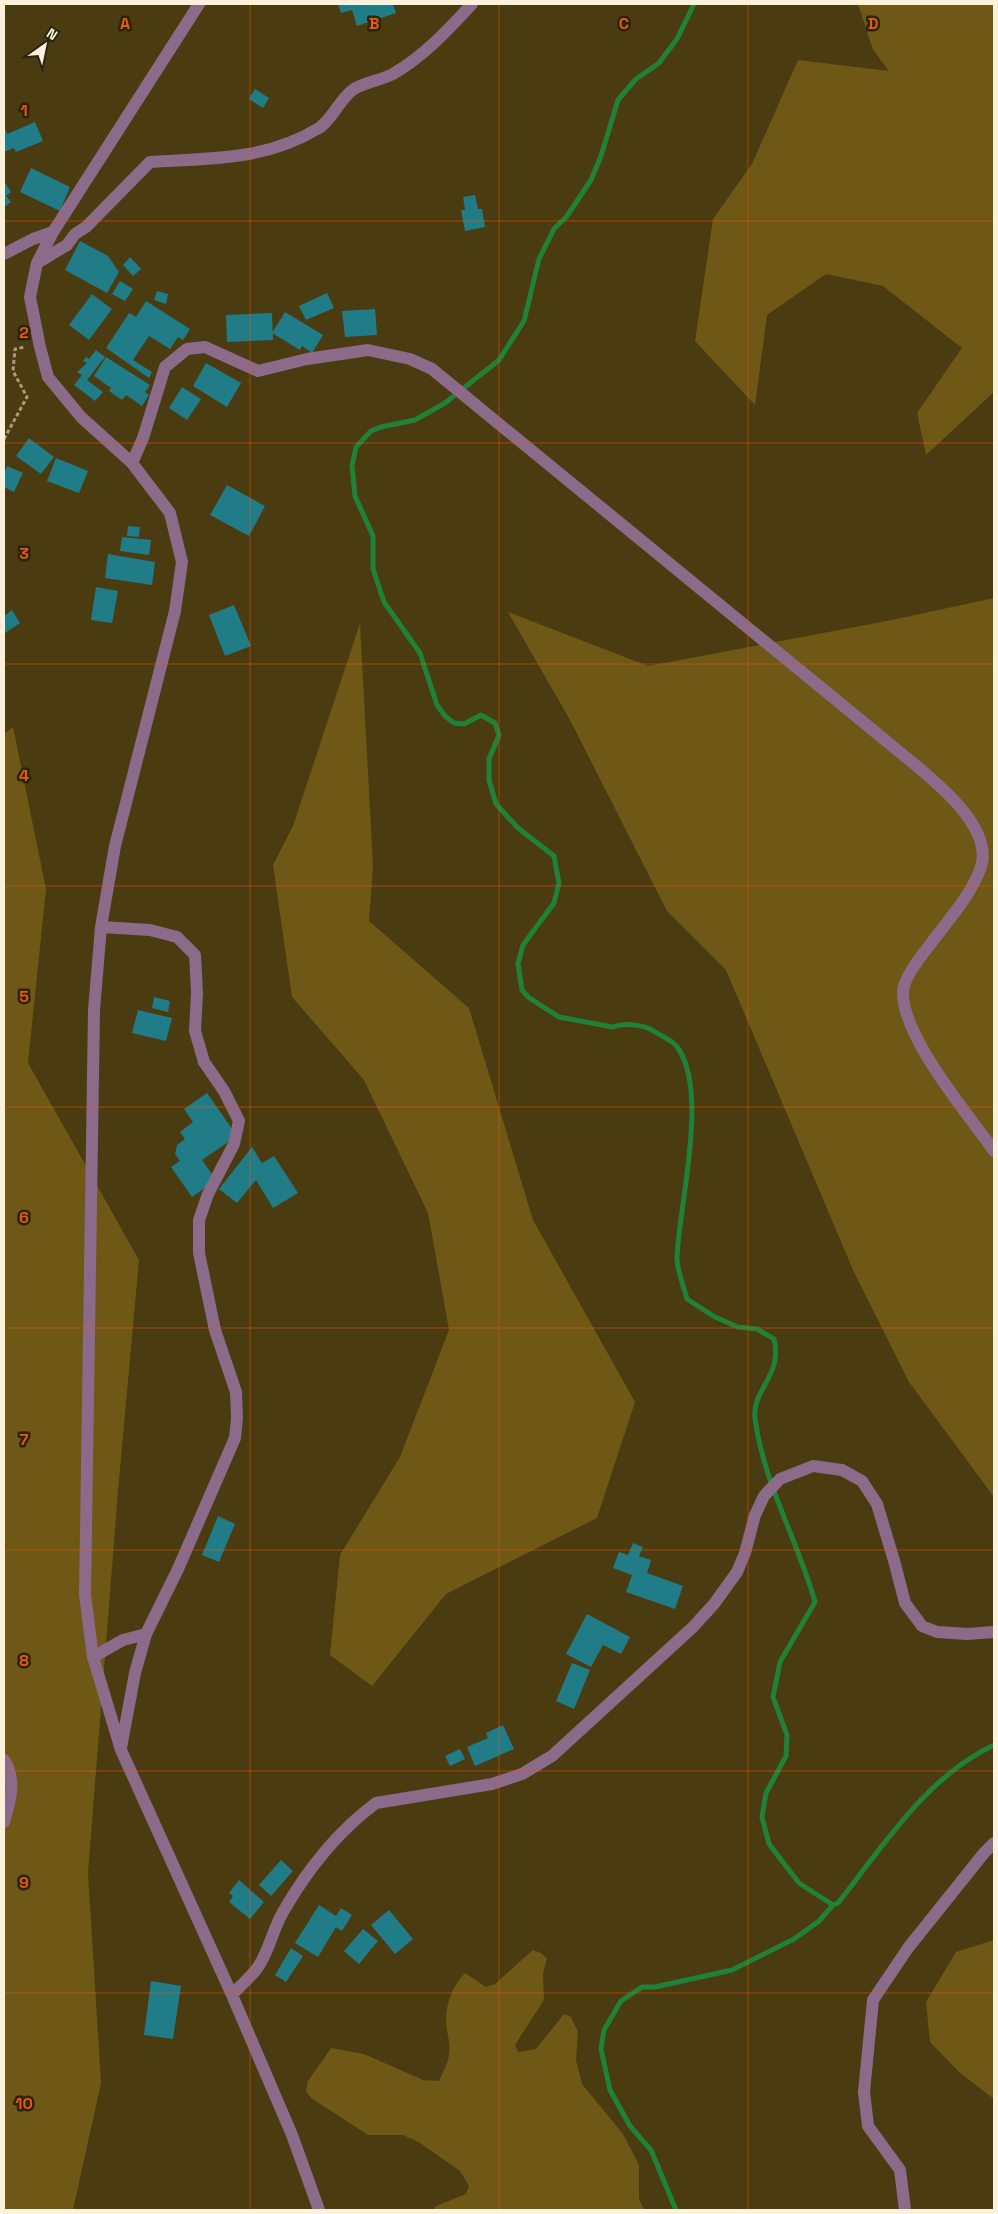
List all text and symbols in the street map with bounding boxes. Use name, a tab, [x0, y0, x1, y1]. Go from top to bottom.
text: A	[120, 13, 130, 34]
text: B	[369, 13, 379, 34]
text: C	[619, 13, 629, 34]
text: D	[868, 13, 878, 34]
north arrow	[20, 20, 70, 70]
text: N	[43, 24, 61, 44]
text: 1	[20, 100, 28, 121]
text: 2	[19, 322, 29, 343]
text: 3	[19, 543, 29, 564]
text: 4	[19, 765, 29, 786]
text: 5	[19, 986, 29, 1007]
text: 6	[19, 1207, 29, 1228]
text: 7	[20, 1429, 29, 1450]
text: 8	[19, 1650, 29, 1671]
text: 9	[19, 1872, 29, 1893]
text: 10	[15, 2093, 33, 2114]

